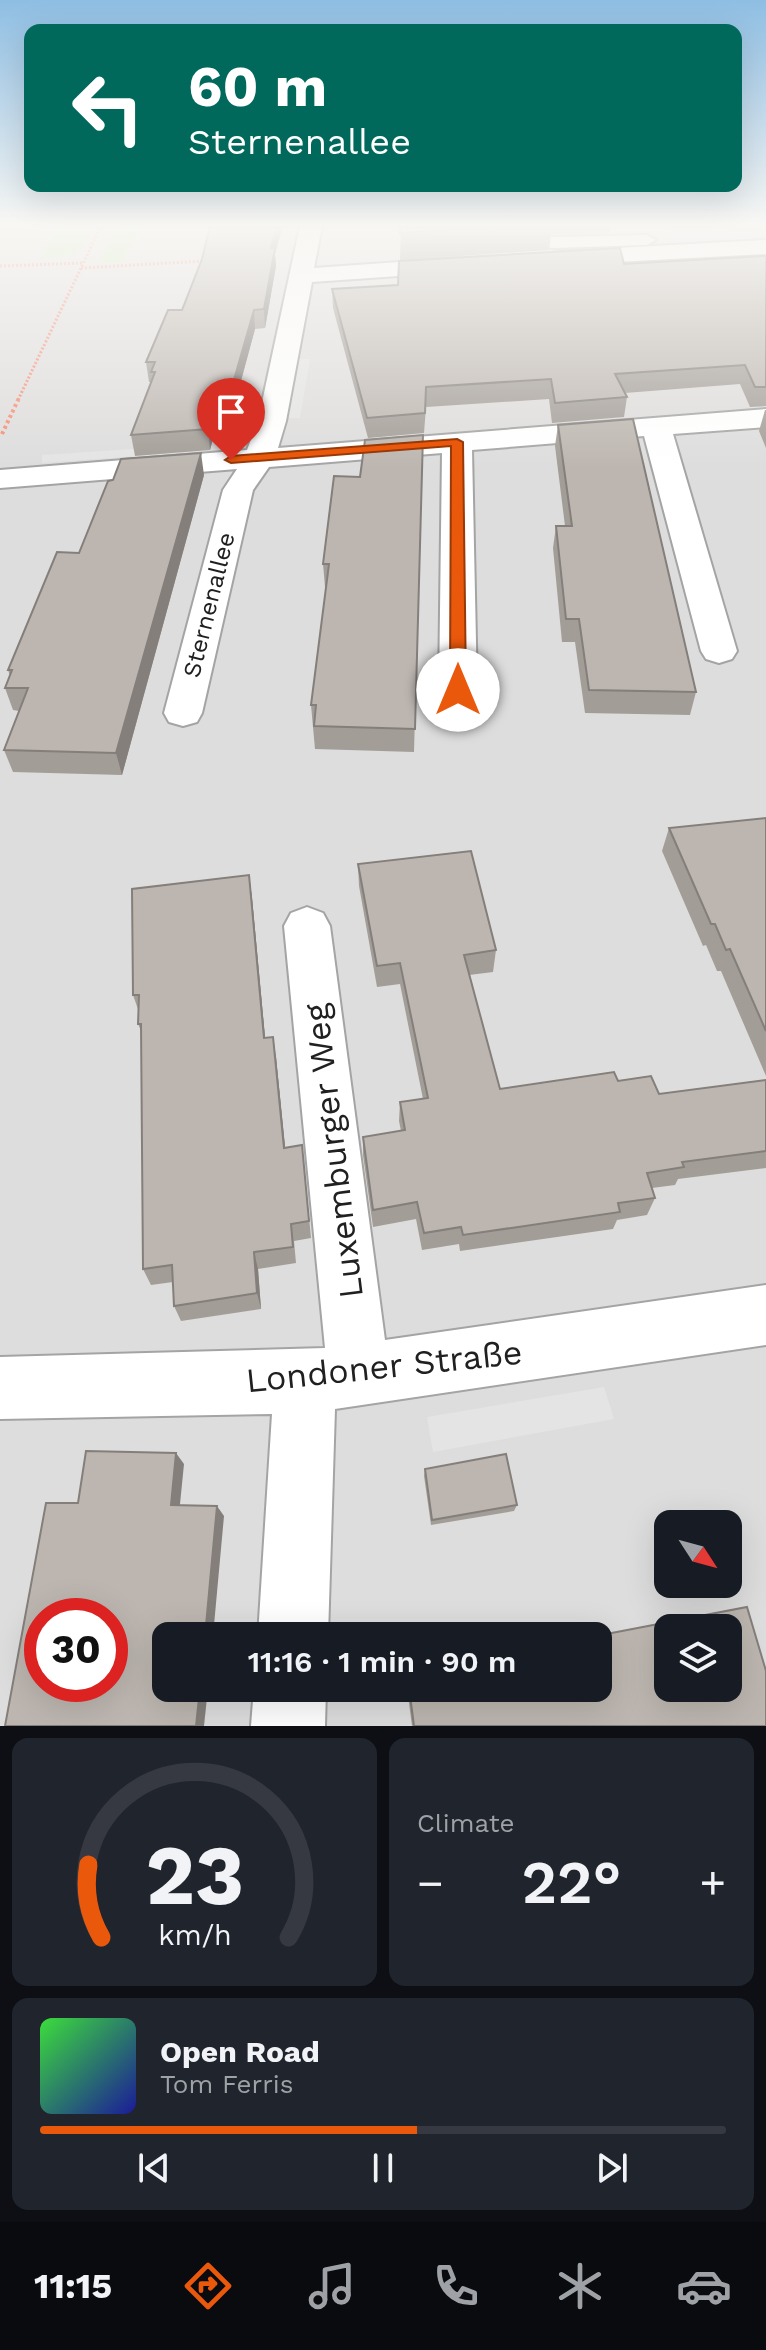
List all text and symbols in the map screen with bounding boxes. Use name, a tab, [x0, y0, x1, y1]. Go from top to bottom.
text: 60 m	[188, 54, 327, 120]
icon: left	[56, 56, 160, 160]
text: Sternenallee	[188, 121, 411, 163]
pin	[197, 378, 265, 460]
icon: arrive	[209, 390, 253, 434]
street label: Sternenallee	[177, 530, 241, 680]
position arrow	[416, 648, 500, 732]
street label: Luxemburger Weg	[295, 1001, 371, 1301]
street label: Londoner Straße	[244, 1332, 524, 1400]
north arrow	[654, 1510, 742, 1598]
map controls	[654, 1510, 742, 1702]
speed limit sign: 30	[24, 1598, 128, 1702]
button: layers	[654, 1614, 742, 1702]
text: 11:16 · 1 min · 90 m	[248, 1644, 516, 1679]
text: Climate	[417, 1808, 515, 1838]
text: 23	[145, 1827, 244, 1924]
text: 22°	[522, 1847, 621, 1918]
text: −	[417, 1857, 444, 1909]
text: +	[699, 1857, 726, 1909]
text: km/h	[158, 1918, 231, 1952]
text: Open Road	[160, 2034, 320, 2069]
text: Tom Ferris	[160, 2069, 293, 2099]
icon: previous	[132, 2146, 176, 2190]
icon: pause	[361, 2146, 405, 2190]
icon: next	[590, 2146, 634, 2190]
icon: directions	[180, 2258, 236, 2314]
icon: music	[304, 2258, 360, 2314]
icon: phone	[428, 2258, 484, 2314]
icon: climate	[552, 2258, 608, 2314]
icon: car	[676, 2258, 732, 2314]
text: 11:15	[34, 2265, 112, 2307]

